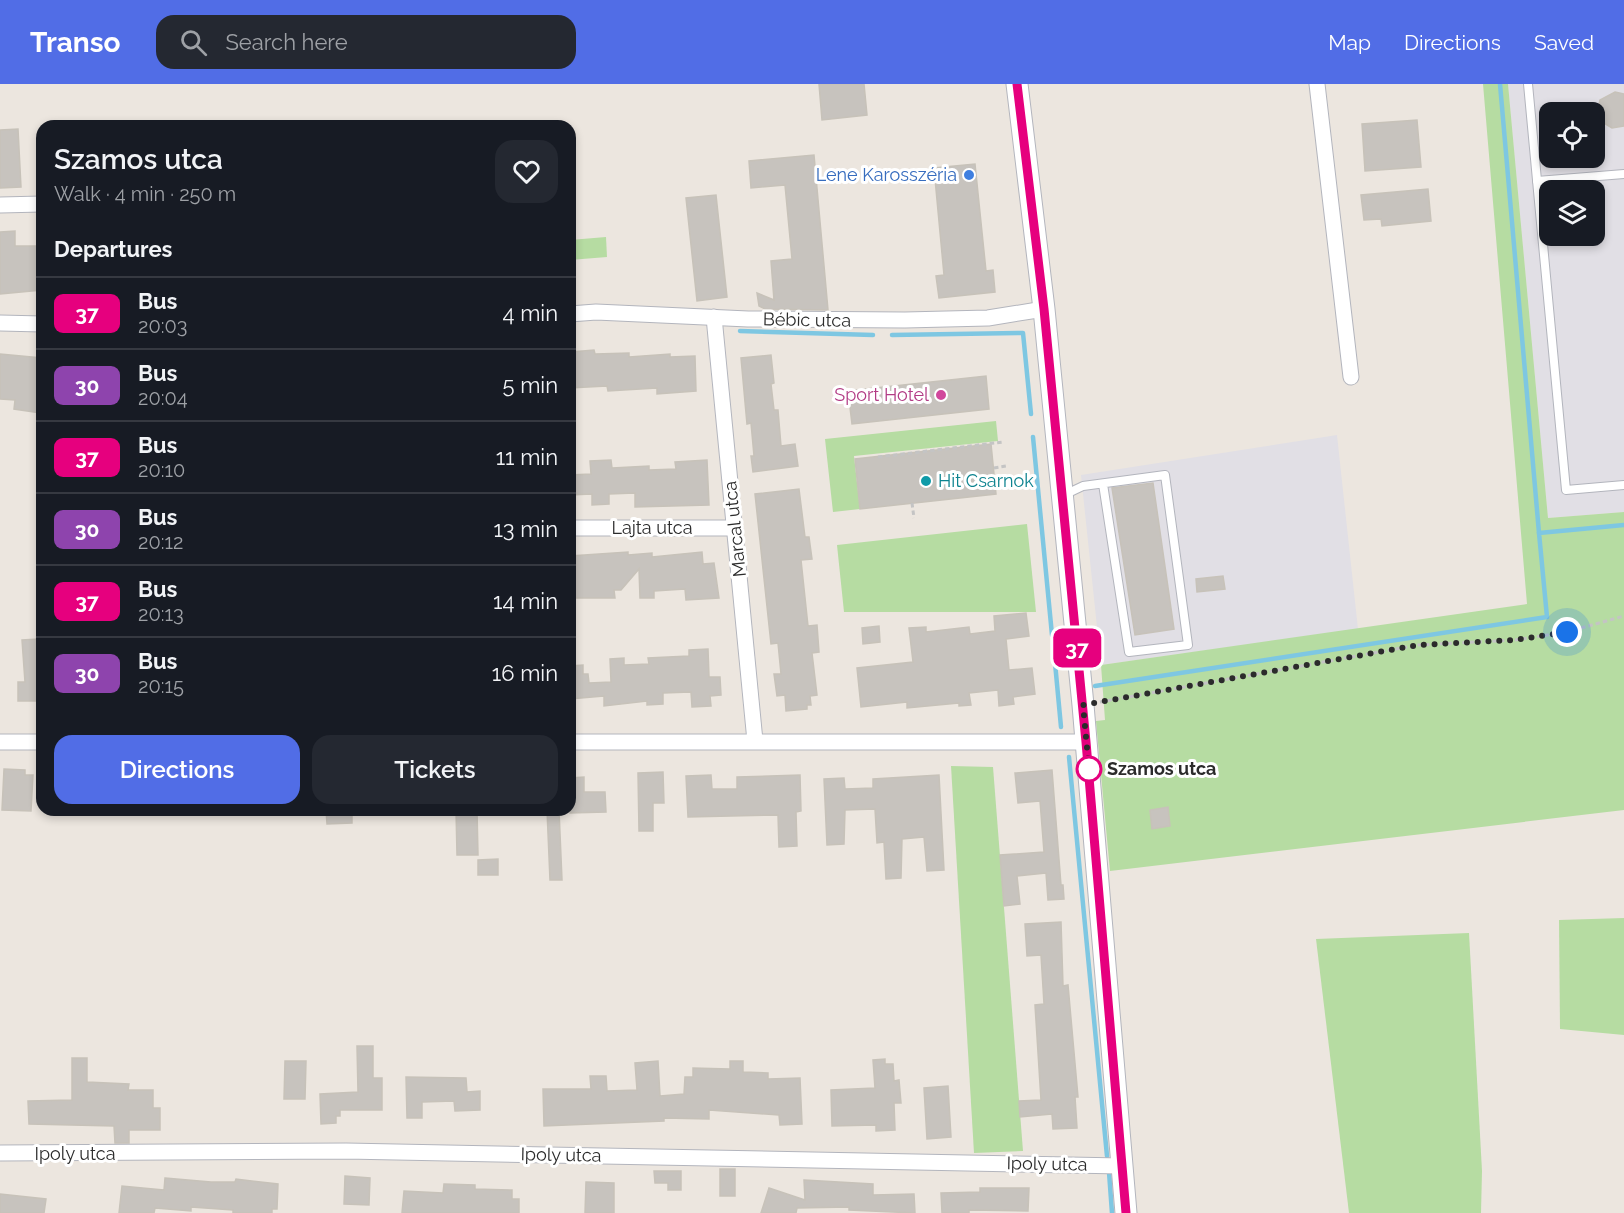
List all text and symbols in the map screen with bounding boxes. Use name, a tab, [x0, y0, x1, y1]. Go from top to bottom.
search box	[156, 15, 576, 69]
text: Transo	[30, 26, 120, 59]
icon: search	[177, 26, 210, 59]
text: Search here	[225, 29, 348, 55]
text: Map	[1328, 30, 1371, 55]
text: Directions	[1404, 30, 1501, 55]
text: Saved	[1534, 30, 1594, 55]
map controls	[1539, 102, 1605, 246]
button: locate	[1539, 102, 1605, 168]
button: heart	[495, 140, 558, 203]
text: Szamos utca	[54, 143, 223, 176]
place label: Lene Karosszéria	[816, 164, 957, 185]
marker: Lene Karosszéria	[962, 168, 976, 182]
button: layers	[1539, 180, 1605, 246]
text: Walk · 4 min · 250 m	[54, 182, 236, 206]
text: Departures	[54, 236, 172, 262]
text: Bus	[138, 288, 177, 314]
text: 4 min	[503, 300, 558, 326]
text: 37	[75, 301, 99, 326]
street label: Bébic utca	[763, 308, 851, 331]
text: 20:03	[138, 314, 187, 338]
text: Bus	[138, 360, 177, 386]
text: 5 min	[503, 372, 558, 398]
text: 30	[75, 373, 99, 398]
place label: Sport Hotel	[834, 384, 929, 405]
text: 20:04	[138, 386, 188, 410]
marker: Sport Hotel	[934, 388, 948, 402]
text: Bus	[138, 432, 177, 458]
text: 11 min	[496, 444, 558, 470]
text: 37	[75, 445, 99, 470]
text: 20:10	[138, 458, 185, 482]
place label: Hit Csarnok	[938, 470, 1034, 491]
marker: Hit Csarnok	[919, 474, 933, 488]
street label: Marcal utca	[719, 480, 750, 578]
text: Bus	[138, 504, 177, 530]
text: 13 min	[493, 516, 558, 542]
text: 30	[75, 517, 99, 542]
street label: Lajta utca	[611, 517, 693, 538]
text: 20:12	[138, 530, 183, 554]
text: Bus	[138, 576, 177, 602]
text: 14 min	[493, 588, 558, 614]
text: 37	[75, 589, 99, 614]
text: 20:13	[138, 602, 184, 626]
your location	[1552, 617, 1582, 647]
line badge: 37	[1050, 628, 1104, 668]
text: 37	[1065, 636, 1089, 661]
text: Bus	[138, 648, 177, 674]
text: 16 min	[492, 660, 558, 686]
text: 30	[75, 661, 99, 686]
text: 20:15	[138, 674, 184, 698]
button: Directions	[54, 735, 300, 804]
button: Tickets	[312, 735, 558, 804]
marker: Szamos utca	[1076, 756, 1102, 782]
place label: Szamos utca	[1107, 758, 1216, 779]
street label: Ipoly utca	[35, 1143, 116, 1164]
street label: Ipoly utca	[520, 1143, 602, 1166]
street label: Ipoly utca	[1006, 1152, 1088, 1175]

